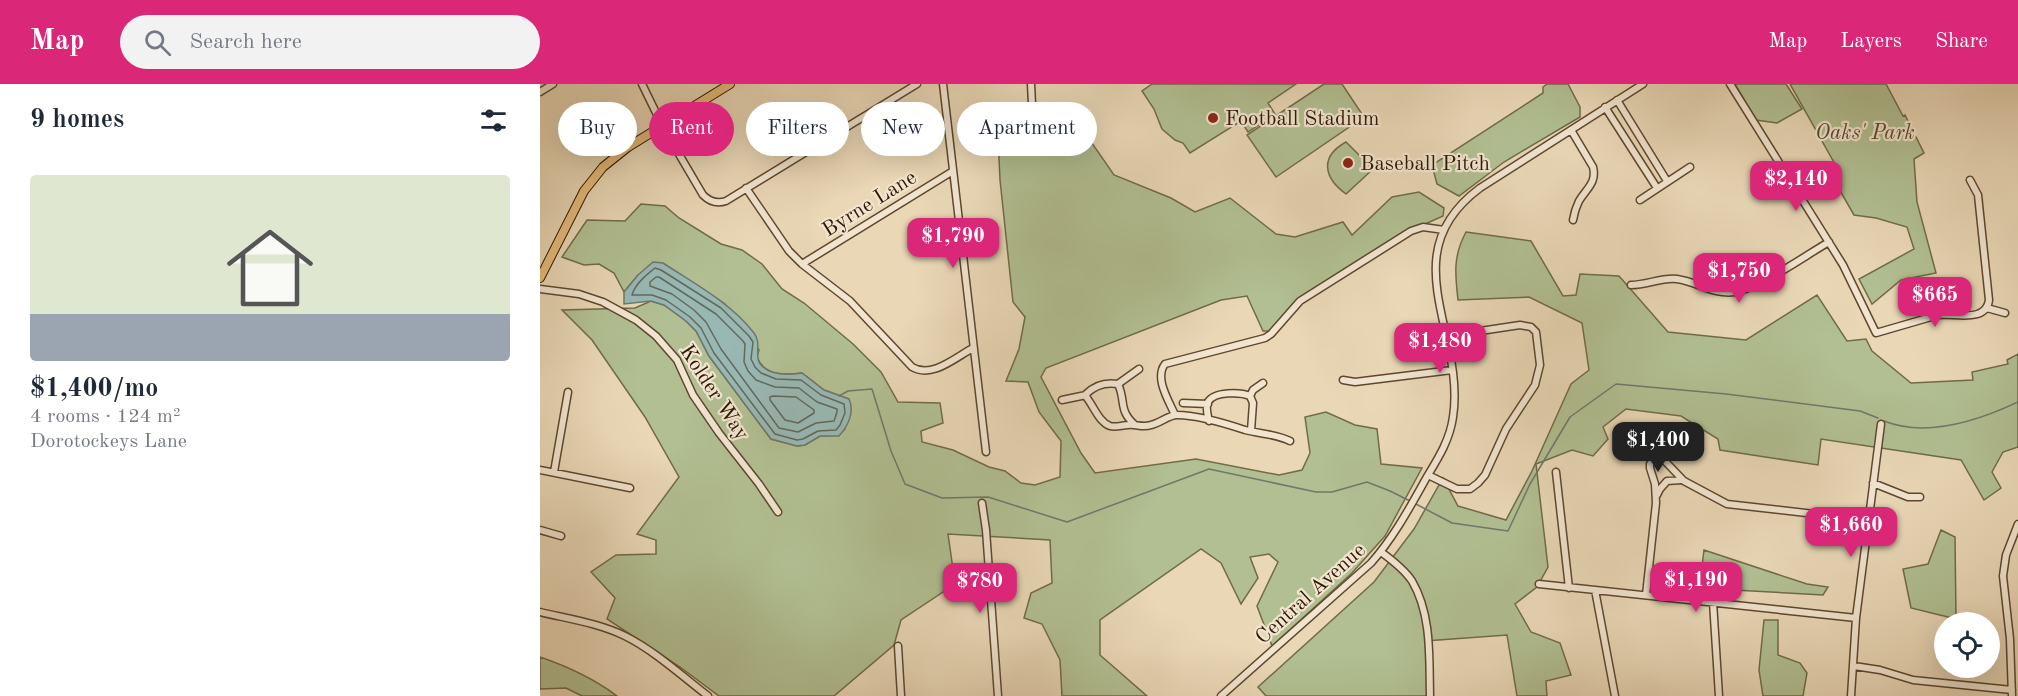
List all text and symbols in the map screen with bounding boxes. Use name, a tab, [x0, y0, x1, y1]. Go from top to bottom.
search box	[120, 15, 540, 69]
icon: search	[141, 26, 174, 59]
text: Map	[30, 28, 84, 56]
text: Search here	[189, 31, 302, 53]
text: Map	[1768, 31, 1807, 52]
text: Layers	[1840, 31, 1902, 52]
text: Share	[1935, 31, 1988, 52]
chip: Buy	[558, 102, 637, 156]
chip: Rent	[649, 102, 734, 156]
chip: Filters	[746, 102, 849, 156]
chip: New	[861, 102, 945, 156]
chip: Apartment	[957, 102, 1097, 156]
icon: filters	[477, 104, 510, 137]
text: 9 homes	[30, 107, 124, 133]
place label: Football Stadium	[1225, 109, 1379, 130]
marker: Football Stadium	[1206, 111, 1220, 125]
park label: Oaks' Park	[1815, 123, 1915, 144]
place label: Baseball Pitch	[1360, 154, 1490, 175]
marker: Baseball Pitch	[1341, 156, 1355, 170]
pin: $2,140	[1747, 161, 1845, 212]
street label: Byrne Lane	[819, 167, 921, 241]
text: $2,140	[1764, 170, 1828, 190]
icon: home	[216, 214, 324, 322]
pin: $1,790	[904, 218, 1002, 269]
text: $1,790	[921, 227, 985, 247]
pin: $1,750	[1690, 253, 1788, 304]
text: $1,750	[1707, 262, 1771, 282]
pin: $665	[1899, 277, 1971, 328]
text: $665	[1912, 286, 1958, 306]
pin: $1,480	[1391, 323, 1489, 374]
text: $1,480	[1408, 332, 1472, 352]
street label: Kolder Way	[675, 341, 752, 444]
text: $1,400/mo	[30, 376, 158, 402]
text: 4 rooms · 124 m²	[30, 407, 180, 427]
pin: $1,400	[1609, 422, 1707, 473]
text: $1,400	[1626, 431, 1690, 451]
text: Dorotockeys Lane	[30, 432, 187, 452]
pin: $1,660	[1802, 507, 1900, 558]
text: $1,660	[1819, 516, 1883, 536]
street label: Central Avenue	[1252, 540, 1370, 649]
pin: $1,190	[1647, 562, 1745, 613]
pin: $780	[944, 563, 1016, 614]
text: $1,190	[1664, 571, 1728, 591]
text: $780	[957, 572, 1003, 592]
map controls	[1934, 612, 2000, 678]
button: locate	[1934, 612, 2000, 678]

